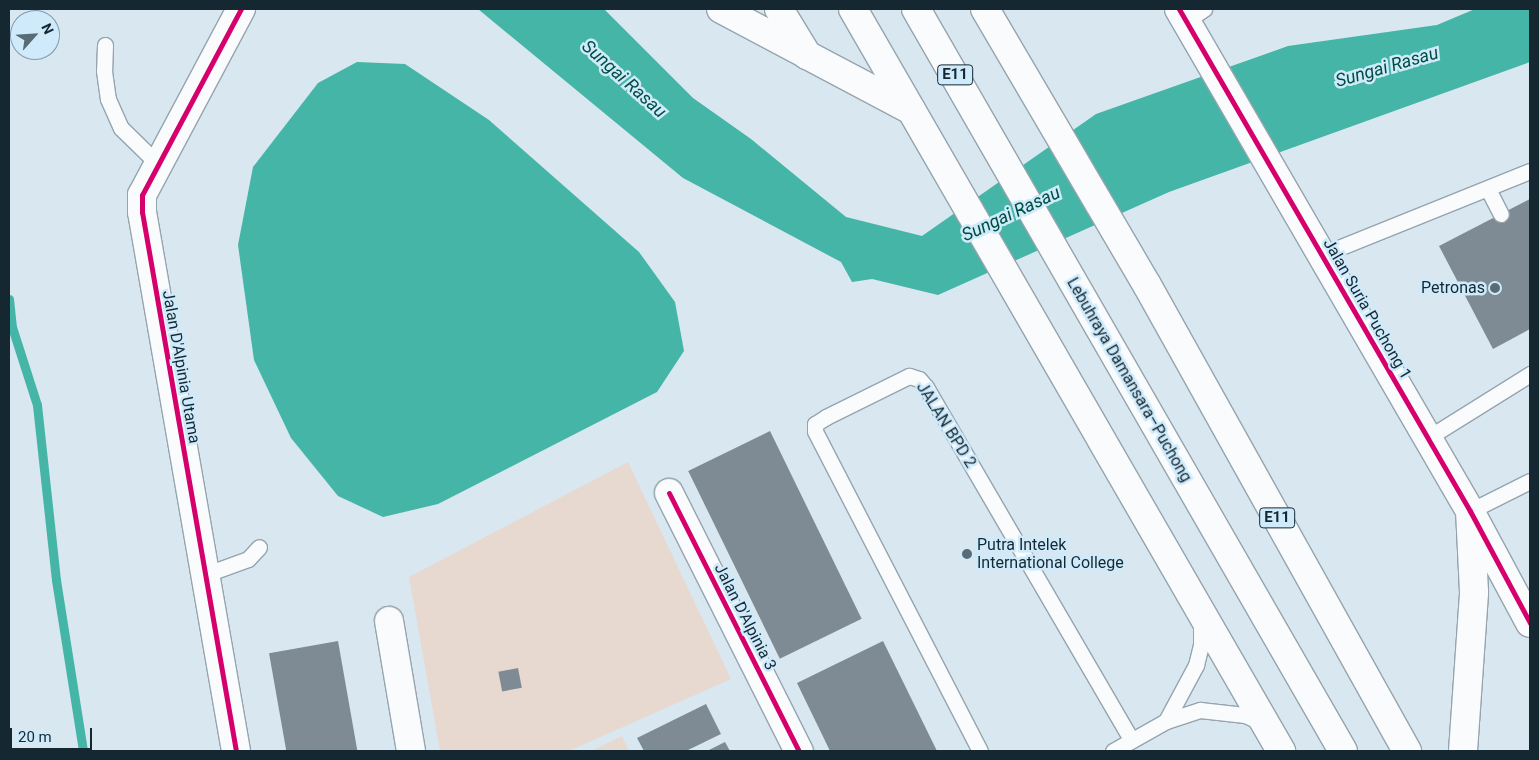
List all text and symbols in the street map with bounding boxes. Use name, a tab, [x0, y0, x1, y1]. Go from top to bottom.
north arrow	[10, 10, 60, 60]
text: N	[38, 21, 57, 37]
water label: Sungai Rasau	[577, 36, 671, 122]
water label: Sungai Rasau	[1333, 42, 1441, 92]
road number: E11	[936, 62, 974, 88]
water label: Sungai Rasau	[958, 182, 1064, 246]
street label: Jalan Suria Puchong 1	[1319, 235, 1415, 383]
street label: Lebuhraya Damansara–Puchong	[1063, 274, 1195, 486]
place label: Petronas	[1421, 278, 1485, 298]
marker: Petronas	[1489, 282, 1501, 294]
street label: Jalan D'Alpinia Utama	[158, 289, 204, 445]
street label: JALAN BPD 2	[912, 379, 980, 471]
road number: E11	[1258, 506, 1296, 530]
place label: Putra Intelek International College	[977, 535, 1124, 573]
marker: Putra Intelek International College	[961, 548, 973, 560]
street label: Jalan D'Alpinia 3	[710, 561, 780, 673]
scale bar	[12, 718, 95, 750]
text: 20 m	[18, 728, 52, 746]

